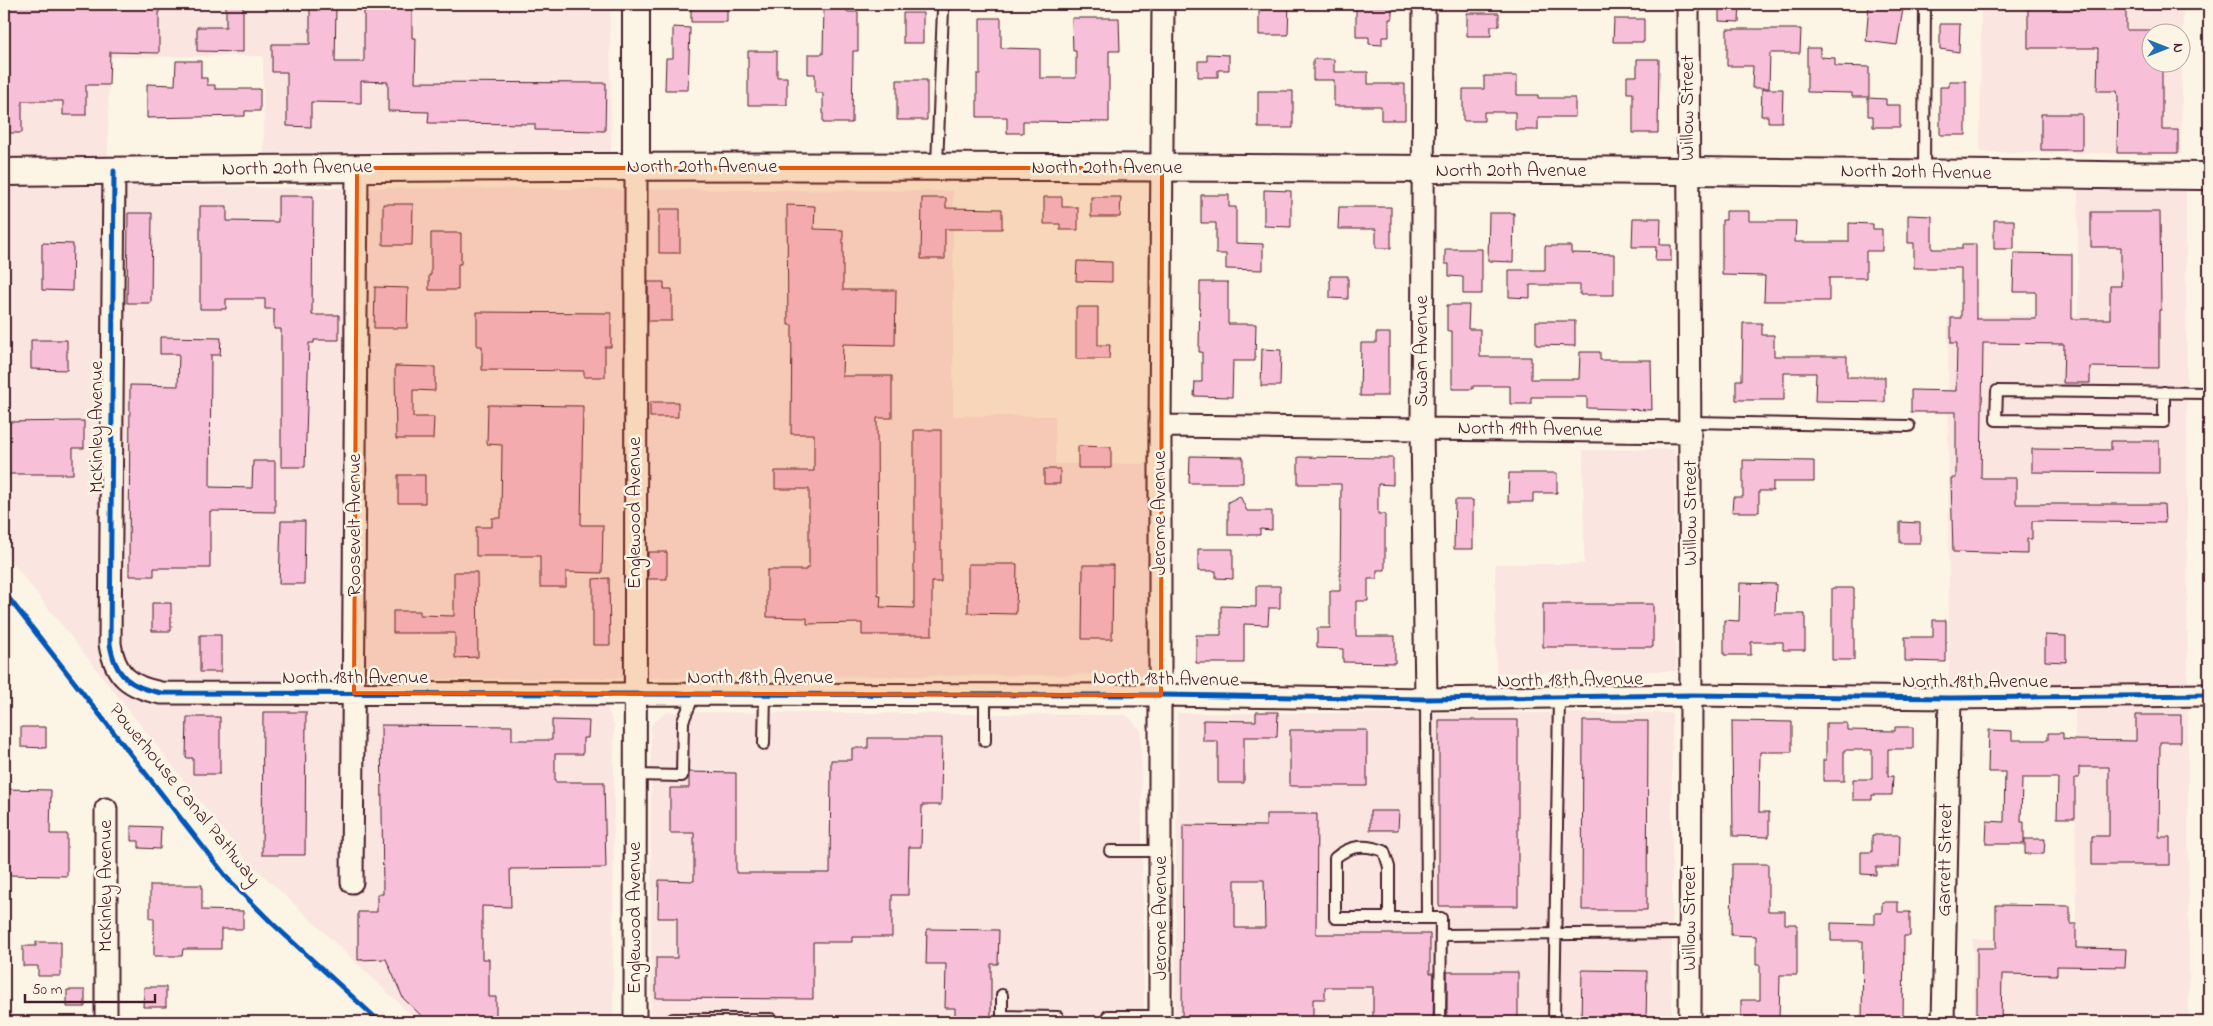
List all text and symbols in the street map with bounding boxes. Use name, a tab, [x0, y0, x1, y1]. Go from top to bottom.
north arrow	[2140, 22, 2190, 72]
text: N	[2167, 43, 2188, 53]
street label: Willow Street	[1674, 55, 1703, 161]
street label: North 20th Avenue	[221, 153, 373, 185]
street label: North 20th Avenue	[627, 153, 777, 182]
street label: North 20th Avenue	[1032, 154, 1182, 183]
street label: North 20th Avenue	[1436, 157, 1586, 186]
street label: North 20th Avenue	[1840, 157, 1992, 189]
street label: Swan Avenue	[1408, 295, 1437, 407]
street label: McKinley Avenue	[83, 361, 112, 493]
street label: North 19th Avenue	[1457, 414, 1603, 446]
street label: Englewood Avenue	[621, 437, 651, 589]
street label: Jerome Avenue	[1146, 451, 1175, 575]
street label: Roosevelt Avenue	[341, 453, 370, 597]
street label: Willow Street	[1677, 460, 1706, 566]
street label: North 18th Avenue	[282, 664, 428, 693]
street label: North 18th Avenue	[687, 664, 833, 693]
street label: North 18th Avenue	[1093, 664, 1239, 696]
street label: North 18th Avenue	[1497, 665, 1643, 697]
street label: North 18th Avenue	[1902, 668, 2048, 697]
street label: Powerhouse Canal Pathway	[101, 697, 267, 893]
street label: Garrett Street	[1931, 803, 1961, 917]
street label: McKinley Avenue	[92, 820, 121, 952]
street label: Englewood Avenue	[621, 842, 651, 994]
street label: Jerome Avenue	[1147, 856, 1176, 980]
street label: Willow Street	[1676, 865, 1705, 971]
scale bar	[25, 971, 155, 1003]
text: 50 m	[32, 979, 63, 1001]

